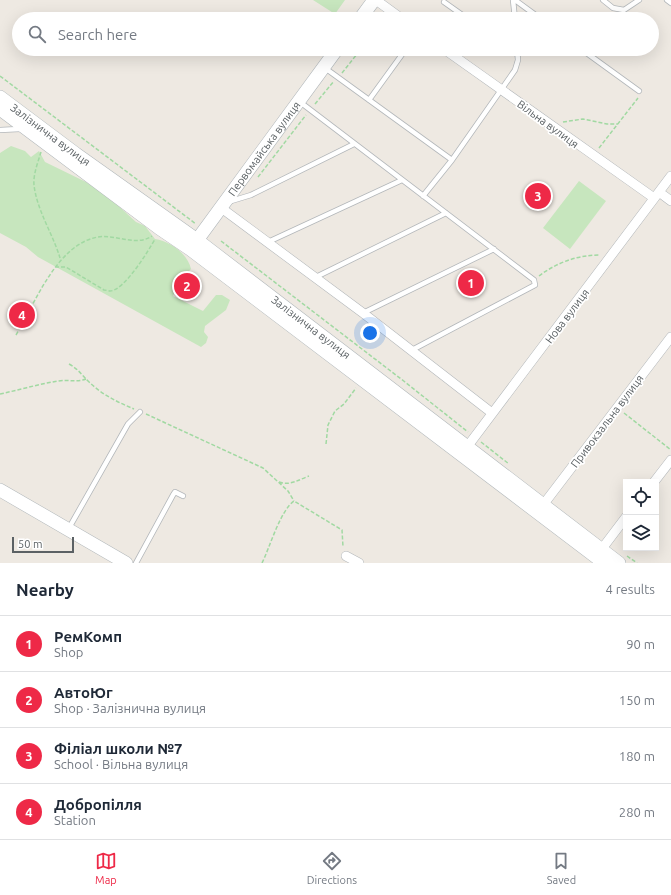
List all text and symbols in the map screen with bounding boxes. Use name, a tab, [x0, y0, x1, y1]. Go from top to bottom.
search box	[12, 12, 659, 56]
icon: search	[26, 23, 48, 45]
text: Search here	[58, 26, 137, 43]
street label: Вільна вулиця	[515, 98, 581, 150]
street label: Первомайська вулиця	[226, 99, 303, 198]
street label: Залізнична вулиця	[8, 101, 93, 168]
pin: 3	[525, 181, 551, 211]
pin: 1	[458, 268, 484, 298]
pin: 2	[174, 271, 200, 301]
street label: Нова вулиця	[543, 287, 591, 345]
street label: Залізнична вулиця	[269, 293, 353, 361]
pin: 4	[9, 300, 35, 330]
your location	[360, 323, 380, 343]
street label: Привокзальна вулиця	[568, 372, 646, 470]
map controls	[623, 479, 659, 551]
button: locate	[623, 479, 659, 515]
button: layers	[623, 515, 659, 551]
scale bar	[12, 535, 74, 554]
text: 50 m	[18, 538, 42, 550]
text: Nearby	[16, 580, 74, 599]
text: 4 results	[605, 582, 655, 596]
text: РемКомп	[54, 628, 122, 645]
text: 1	[25, 637, 33, 651]
text: 90 m	[626, 637, 655, 651]
text: Shop	[54, 645, 83, 659]
text: АвтоЮг	[54, 684, 113, 701]
text: 2	[25, 693, 33, 707]
text: 150 m	[619, 693, 655, 707]
text: Shop · Залізнична вулиця	[54, 701, 206, 715]
text: Філіал школи №7	[54, 740, 183, 757]
text: 3	[25, 749, 33, 763]
text: 180 m	[619, 749, 655, 763]
text: School · Вільна вулиця	[54, 757, 188, 771]
text: Добропілля	[54, 796, 142, 813]
text: 4	[25, 805, 33, 819]
text: 280 m	[619, 805, 655, 819]
text: Station	[54, 813, 96, 827]
tab: Map	[95, 850, 117, 886]
tab: Directions	[307, 850, 357, 886]
tab: Saved	[547, 850, 576, 886]

